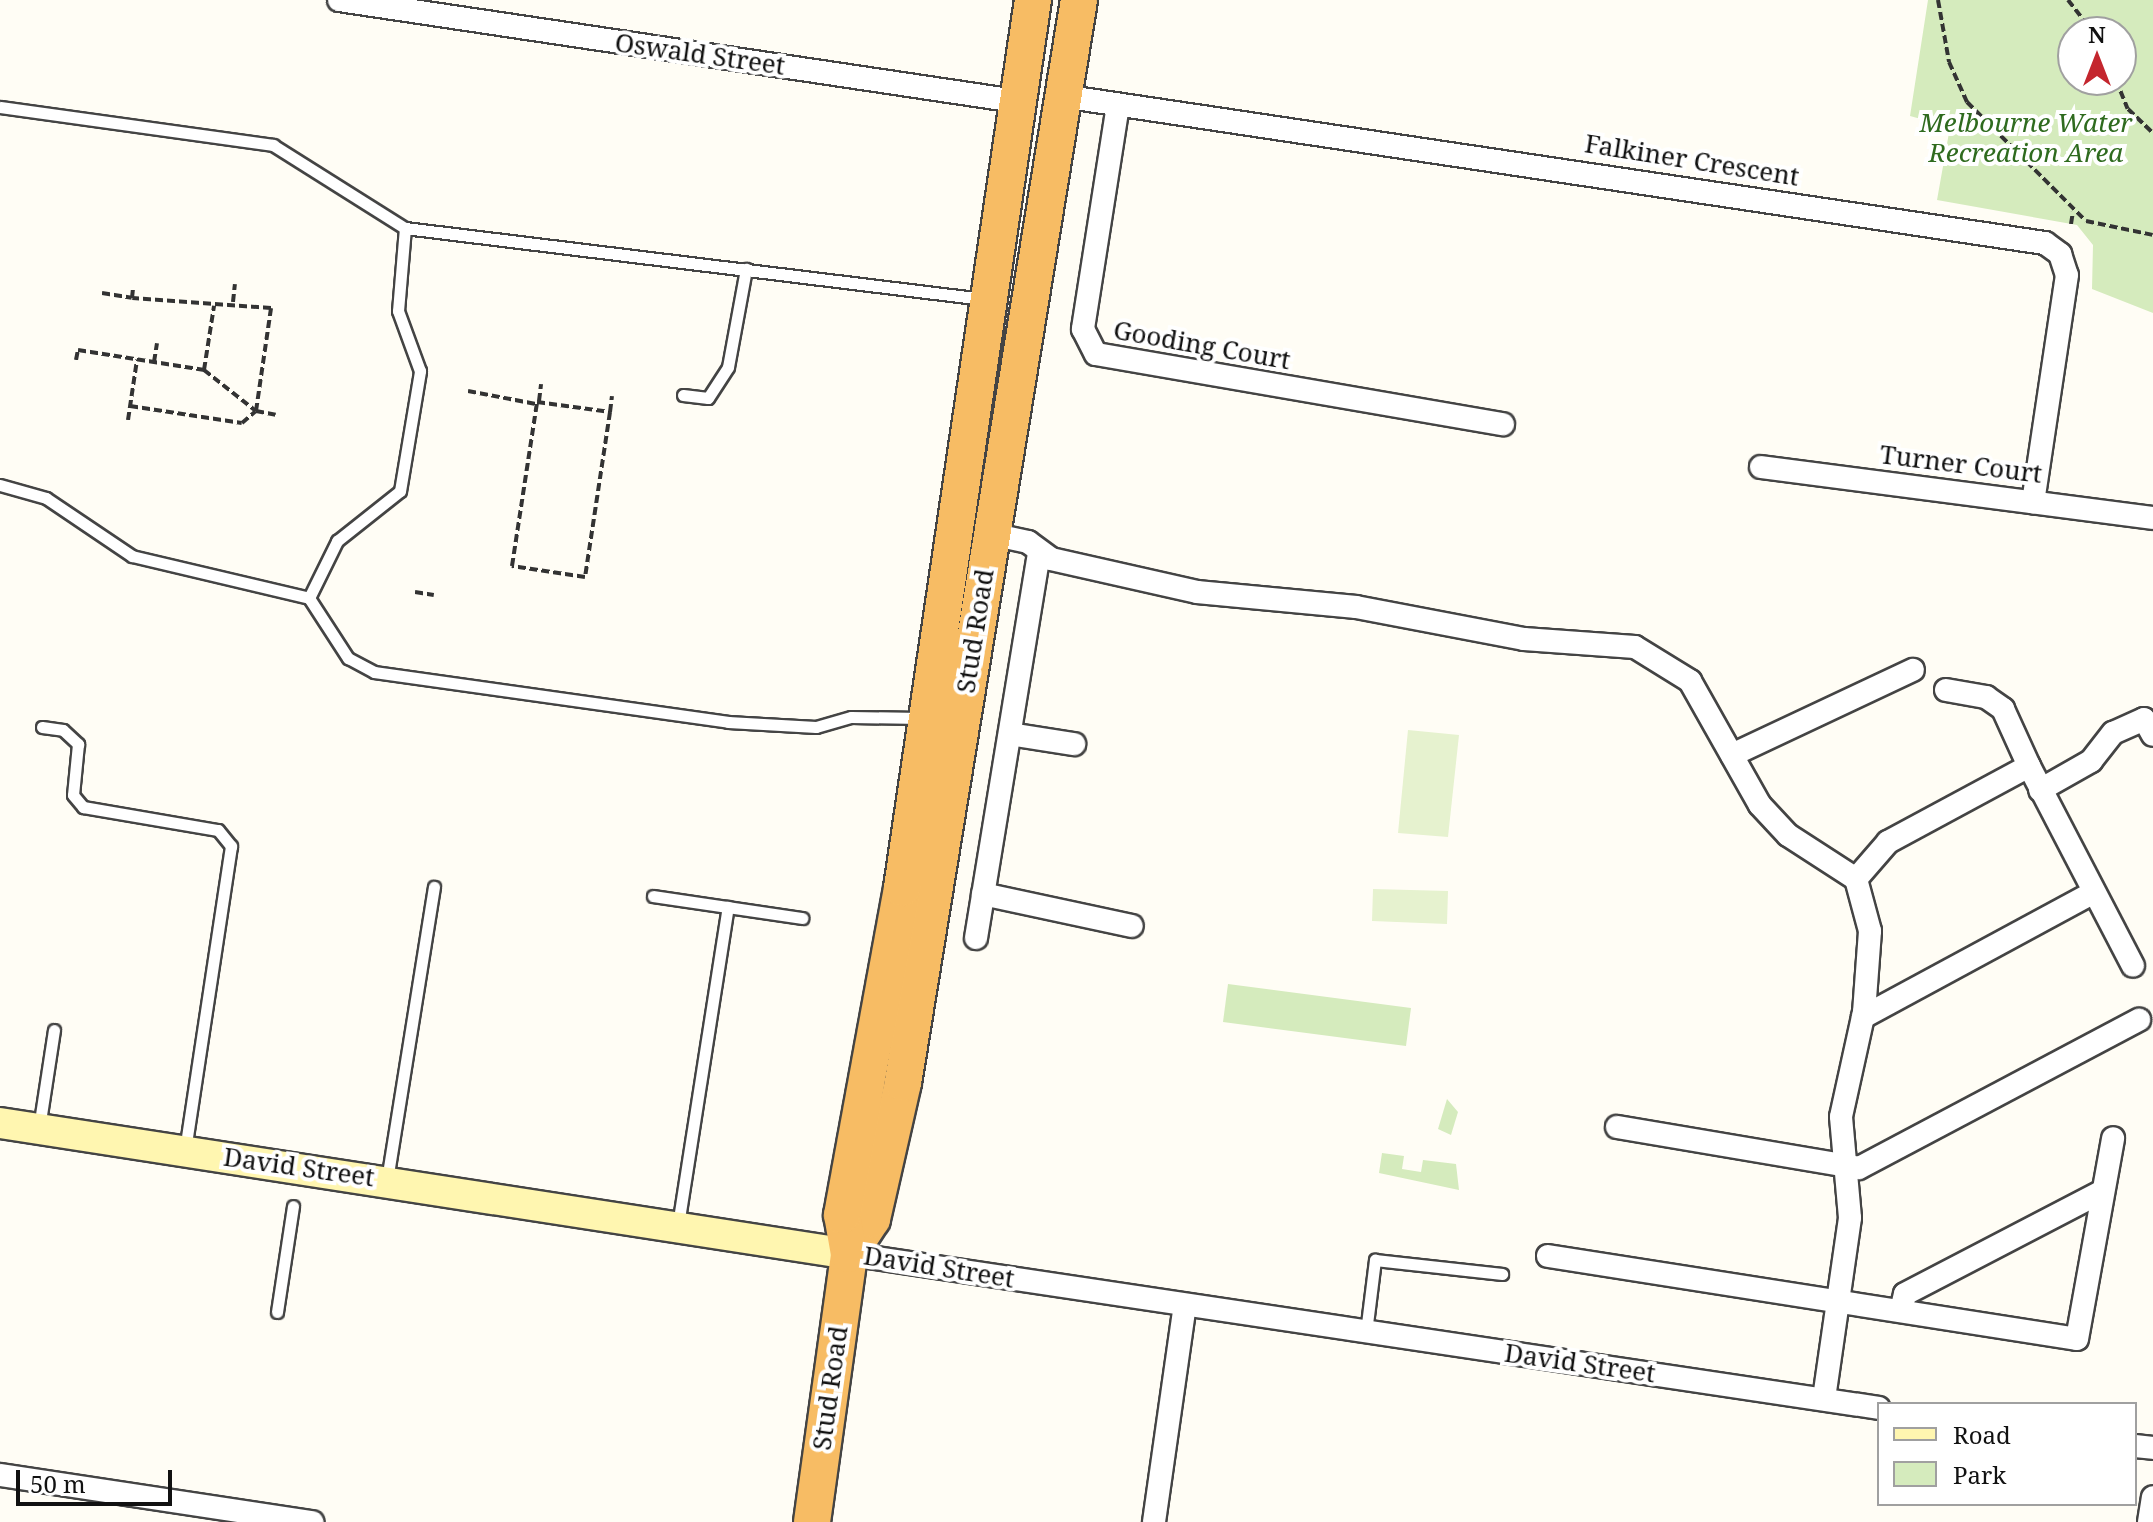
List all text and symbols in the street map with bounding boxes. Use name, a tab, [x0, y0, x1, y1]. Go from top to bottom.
north arrow	[2057, 16, 2137, 96]
text: N	[2088, 19, 2106, 49]
street label: Oswald Street	[613, 27, 787, 81]
park label: Melbourne Water Recreation Area	[1919, 107, 2133, 168]
street label: Falkiner Crescent	[1583, 128, 1801, 192]
street label: Gooding Court	[1111, 314, 1293, 376]
street label: Turner Court	[1878, 439, 2044, 489]
street label: Stud Road	[950, 567, 1000, 695]
street label: David Street	[221, 1141, 377, 1193]
street label: David Street	[861, 1240, 1017, 1294]
street label: Stud Road	[806, 1324, 854, 1452]
street label: David Street	[1502, 1337, 1658, 1389]
legend	[1877, 1402, 2137, 1506]
text: Road	[1953, 1418, 2011, 1451]
scale bar	[20, 1454, 176, 1504]
text: Park	[1953, 1458, 2006, 1491]
text: 50 m	[30, 1467, 86, 1500]

